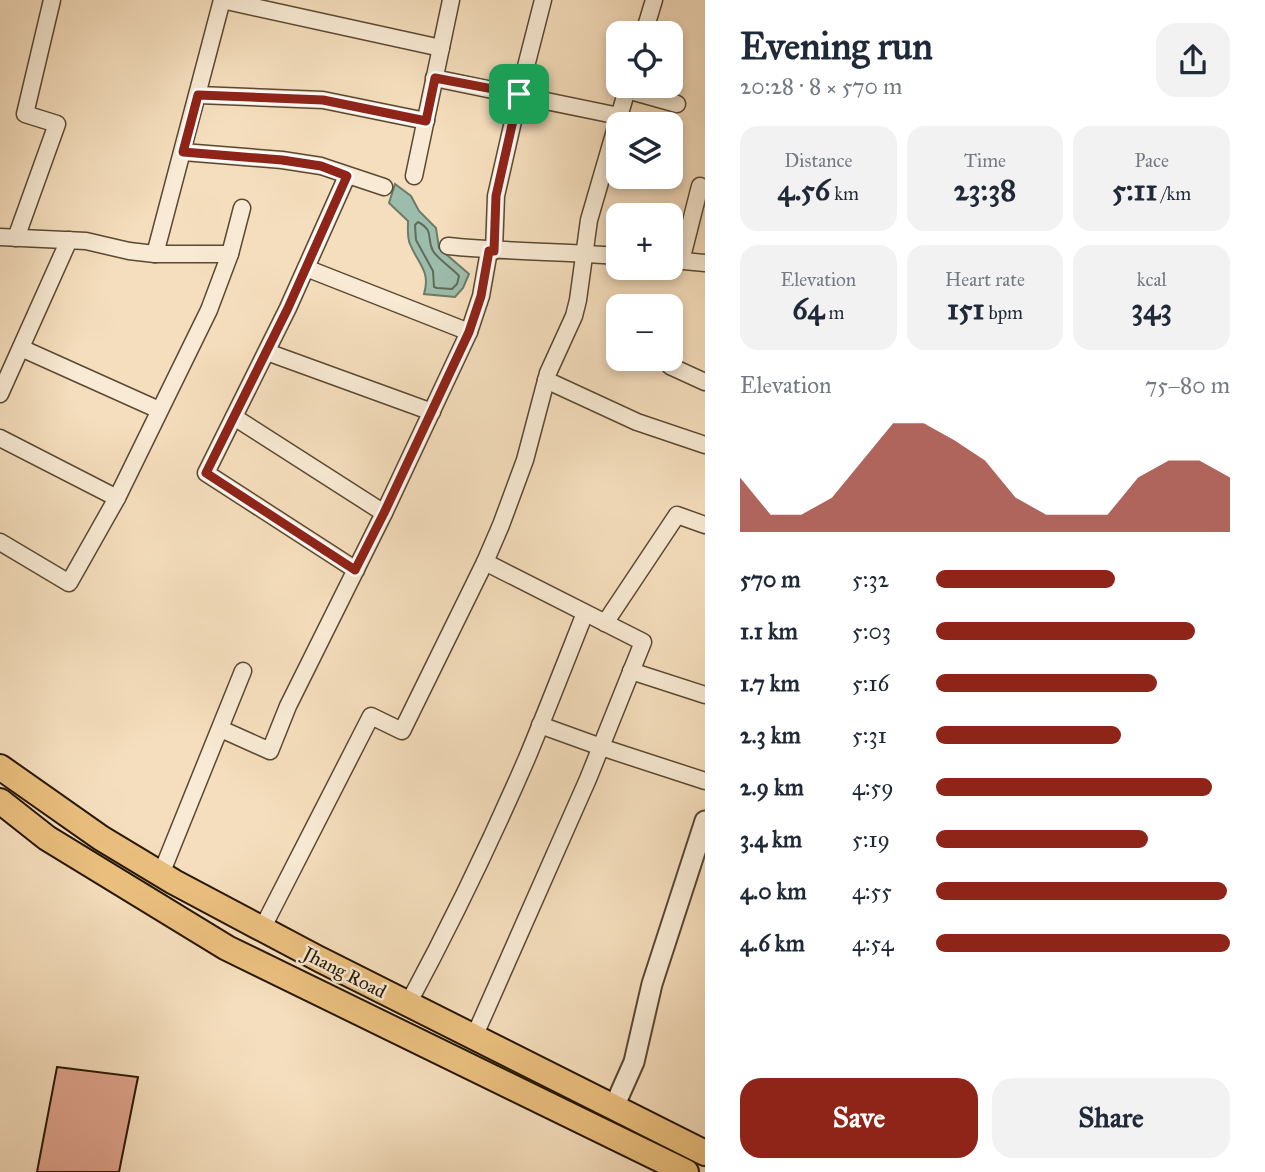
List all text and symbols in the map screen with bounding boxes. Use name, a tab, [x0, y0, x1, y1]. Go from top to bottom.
map controls	[606, 21, 683, 371]
button: locate	[606, 21, 683, 98]
text: Evening run	[740, 23, 933, 69]
button: share	[1156, 23, 1230, 97]
pin	[489, 64, 549, 124]
text: 20:28 · 8 × 570 m	[740, 72, 902, 100]
icon: arrive	[500, 75, 538, 113]
button: layers	[606, 112, 683, 189]
text: Distance	[784, 149, 852, 172]
text: Time	[964, 149, 1006, 172]
text: Pace	[1134, 149, 1169, 172]
text: 4.56	[778, 172, 830, 208]
text: 23:38	[954, 172, 1016, 208]
text: 5:11	[1112, 172, 1157, 208]
text: km	[830, 182, 859, 205]
text: /km	[1157, 182, 1191, 205]
button: +	[606, 203, 683, 280]
text: Elevation	[781, 268, 856, 291]
text: Heart rate	[945, 268, 1025, 291]
text: kcal	[1137, 268, 1167, 291]
text: 64	[792, 291, 824, 327]
text: 151	[947, 291, 984, 327]
text: 343	[1131, 291, 1172, 327]
button: −	[606, 294, 683, 371]
text: m	[824, 301, 844, 324]
text: bpm	[984, 301, 1023, 324]
text: Elevation	[740, 371, 831, 399]
text: 75–80 m	[1145, 371, 1230, 399]
text: 570 m	[740, 565, 801, 593]
text: 5:32	[852, 565, 889, 593]
text: 1.1 km	[740, 617, 798, 645]
text: 5:03	[852, 617, 891, 645]
text: 1.7 km	[740, 669, 800, 697]
text: 5:16	[852, 669, 889, 697]
text: 2.3 km	[740, 721, 801, 749]
text: 5:31	[852, 721, 887, 749]
text: 2.9 km	[740, 773, 804, 801]
text: 4:59	[852, 773, 894, 801]
text: 3.4 km	[740, 825, 802, 853]
text: 5:19	[852, 825, 890, 853]
text: 4.0 km	[740, 877, 806, 905]
text: 4:55	[852, 877, 892, 905]
text: 4.6 km	[740, 929, 805, 957]
text: 4:54	[852, 929, 894, 957]
street label: Jhang Road	[297, 941, 390, 1004]
button: Save	[740, 1078, 978, 1158]
button: Share	[992, 1078, 1230, 1158]

